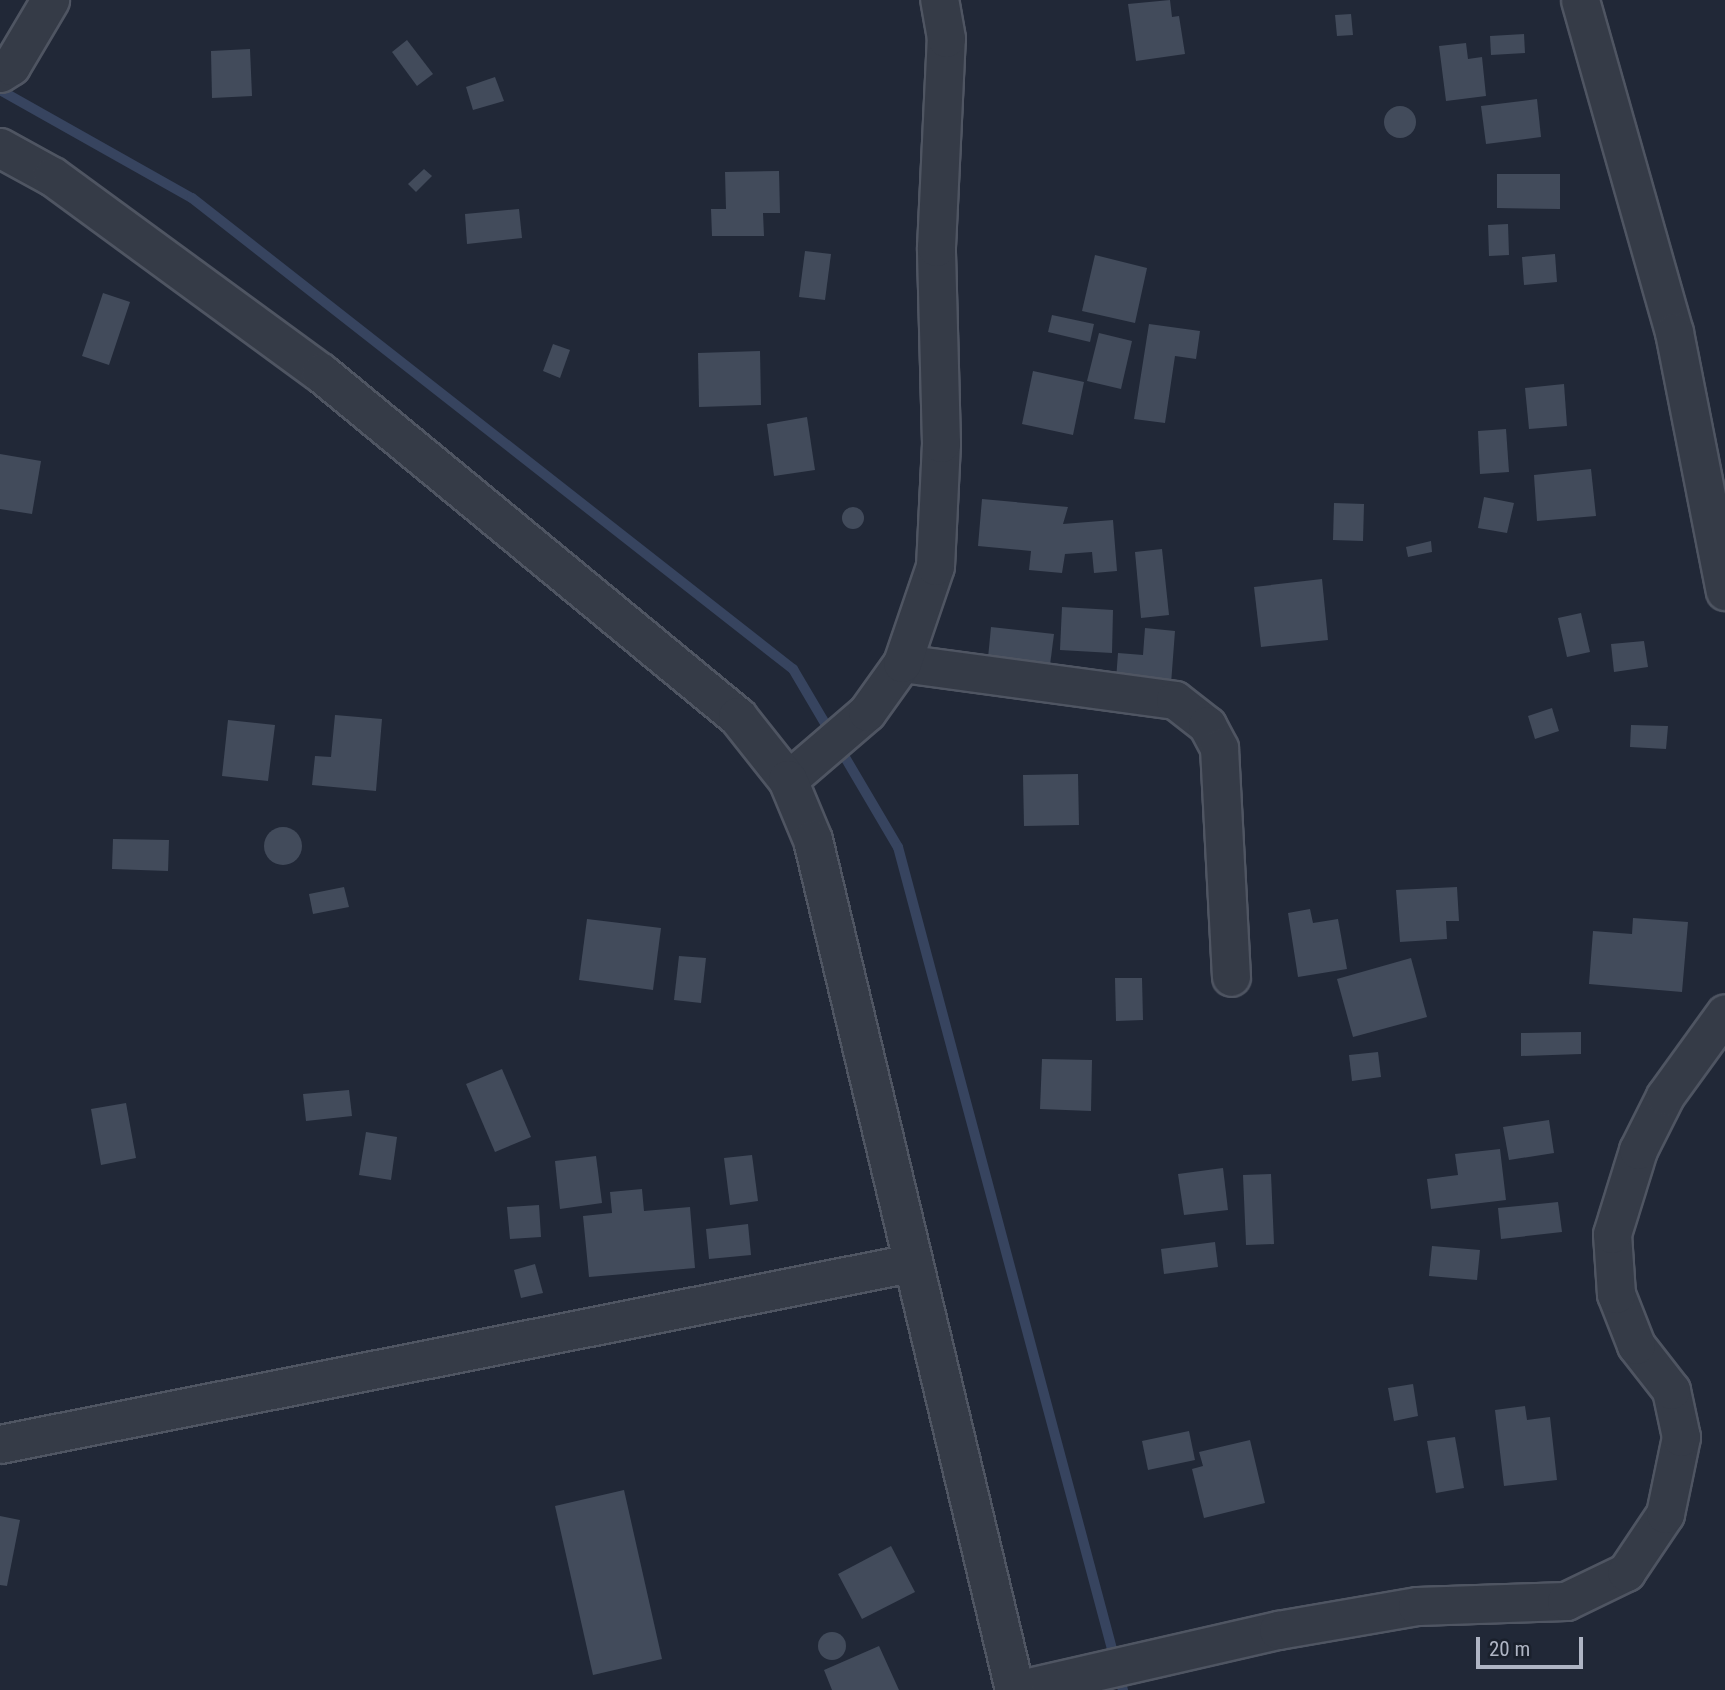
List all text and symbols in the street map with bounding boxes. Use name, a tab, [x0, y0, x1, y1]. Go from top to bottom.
scale bar	[1480, 1624, 1587, 1668]
text: 20 m	[1489, 1637, 1530, 1661]

